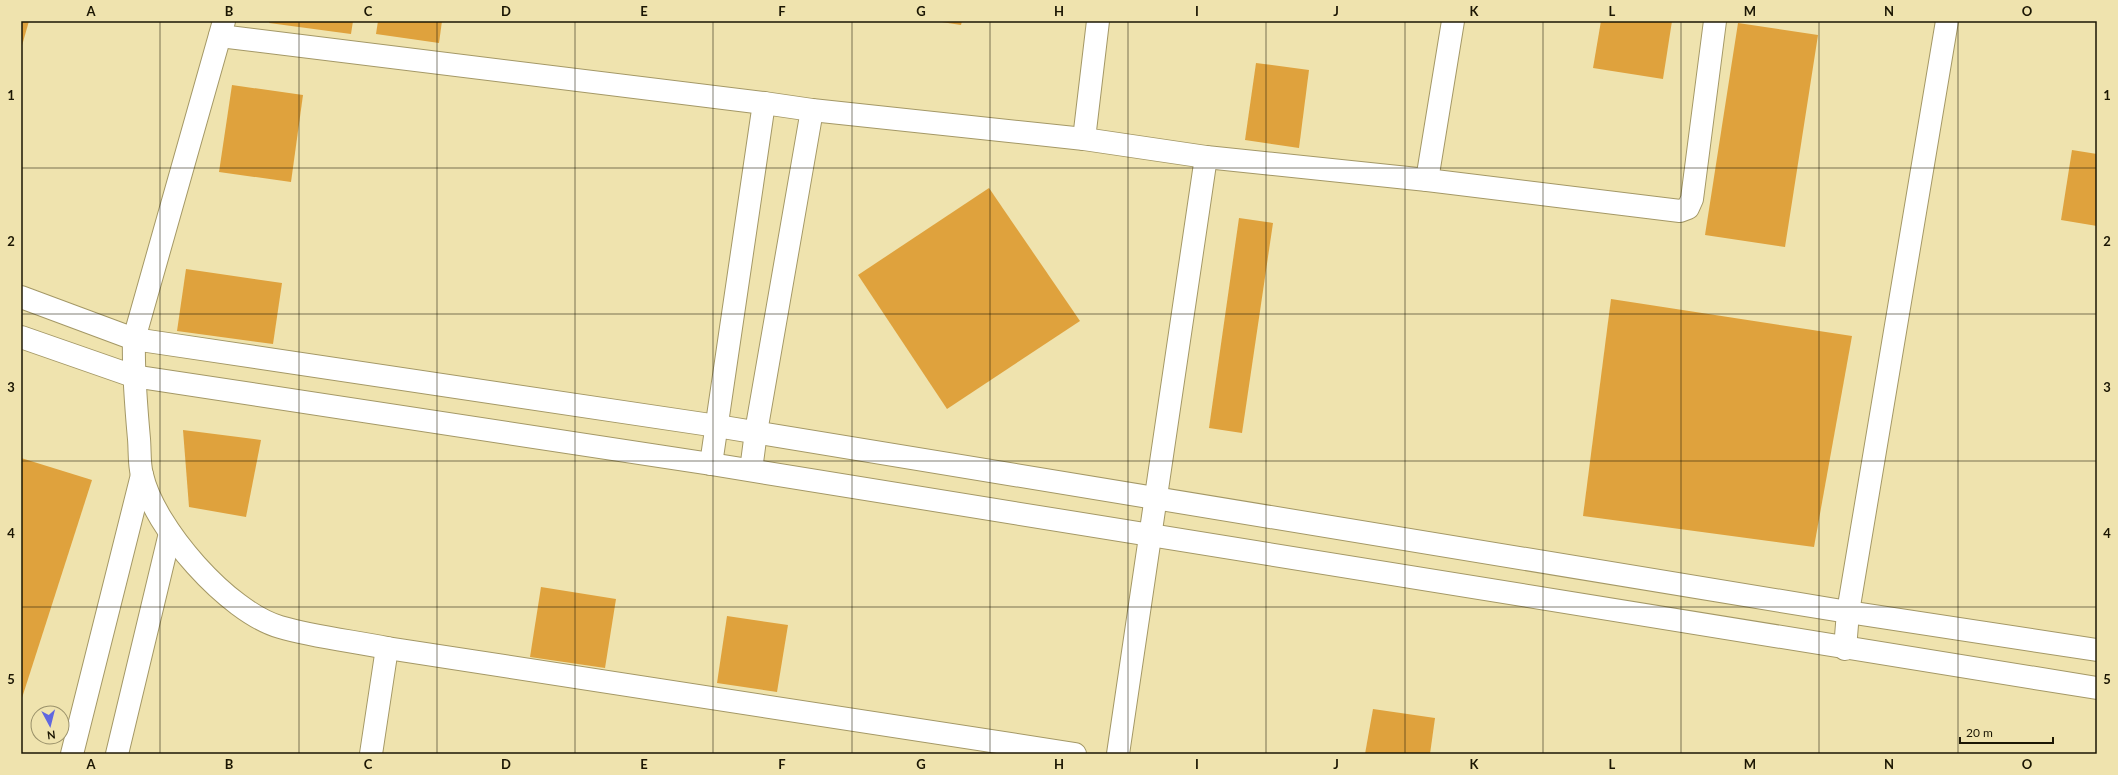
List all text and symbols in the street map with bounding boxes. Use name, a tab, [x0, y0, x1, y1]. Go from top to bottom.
text: A	[85, 3, 96, 19]
text: B	[225, 3, 234, 19]
text: C	[364, 3, 373, 19]
text: D	[501, 3, 511, 19]
text: E	[640, 3, 648, 19]
text: F	[778, 3, 786, 19]
text: G	[916, 3, 926, 19]
text: H	[1054, 3, 1064, 19]
text: I	[1195, 3, 1199, 19]
text: J	[1333, 3, 1339, 19]
text: K	[1470, 3, 1480, 19]
text: L	[1609, 3, 1616, 19]
text: M	[1744, 3, 1756, 19]
text: N	[1884, 3, 1894, 19]
text: O	[2022, 3, 2033, 19]
text: 1	[7, 87, 15, 103]
text: 1	[2103, 87, 2111, 103]
text: 2	[7, 233, 15, 249]
text: 2	[2103, 233, 2111, 249]
text: 3	[7, 379, 15, 395]
text: 3	[2103, 379, 2111, 395]
text: 4	[7, 525, 15, 541]
text: 4	[2103, 525, 2111, 541]
text: 5	[7, 671, 15, 687]
text: 5	[2103, 671, 2111, 687]
north arrow	[30, 705, 70, 745]
scale bar	[1960, 719, 2053, 745]
text: 20 m	[1966, 725, 1993, 740]
text: N	[46, 728, 56, 742]
text: A	[85, 756, 96, 772]
text: B	[225, 756, 234, 772]
text: C	[364, 756, 373, 772]
text: D	[501, 756, 511, 772]
text: E	[640, 756, 648, 772]
text: F	[778, 756, 786, 772]
text: G	[916, 756, 926, 772]
text: H	[1054, 756, 1064, 772]
text: I	[1195, 756, 1199, 772]
text: J	[1333, 756, 1339, 772]
text: K	[1470, 756, 1480, 772]
text: L	[1609, 756, 1616, 772]
text: M	[1744, 756, 1756, 772]
text: N	[1884, 756, 1894, 772]
text: O	[2022, 756, 2033, 772]

